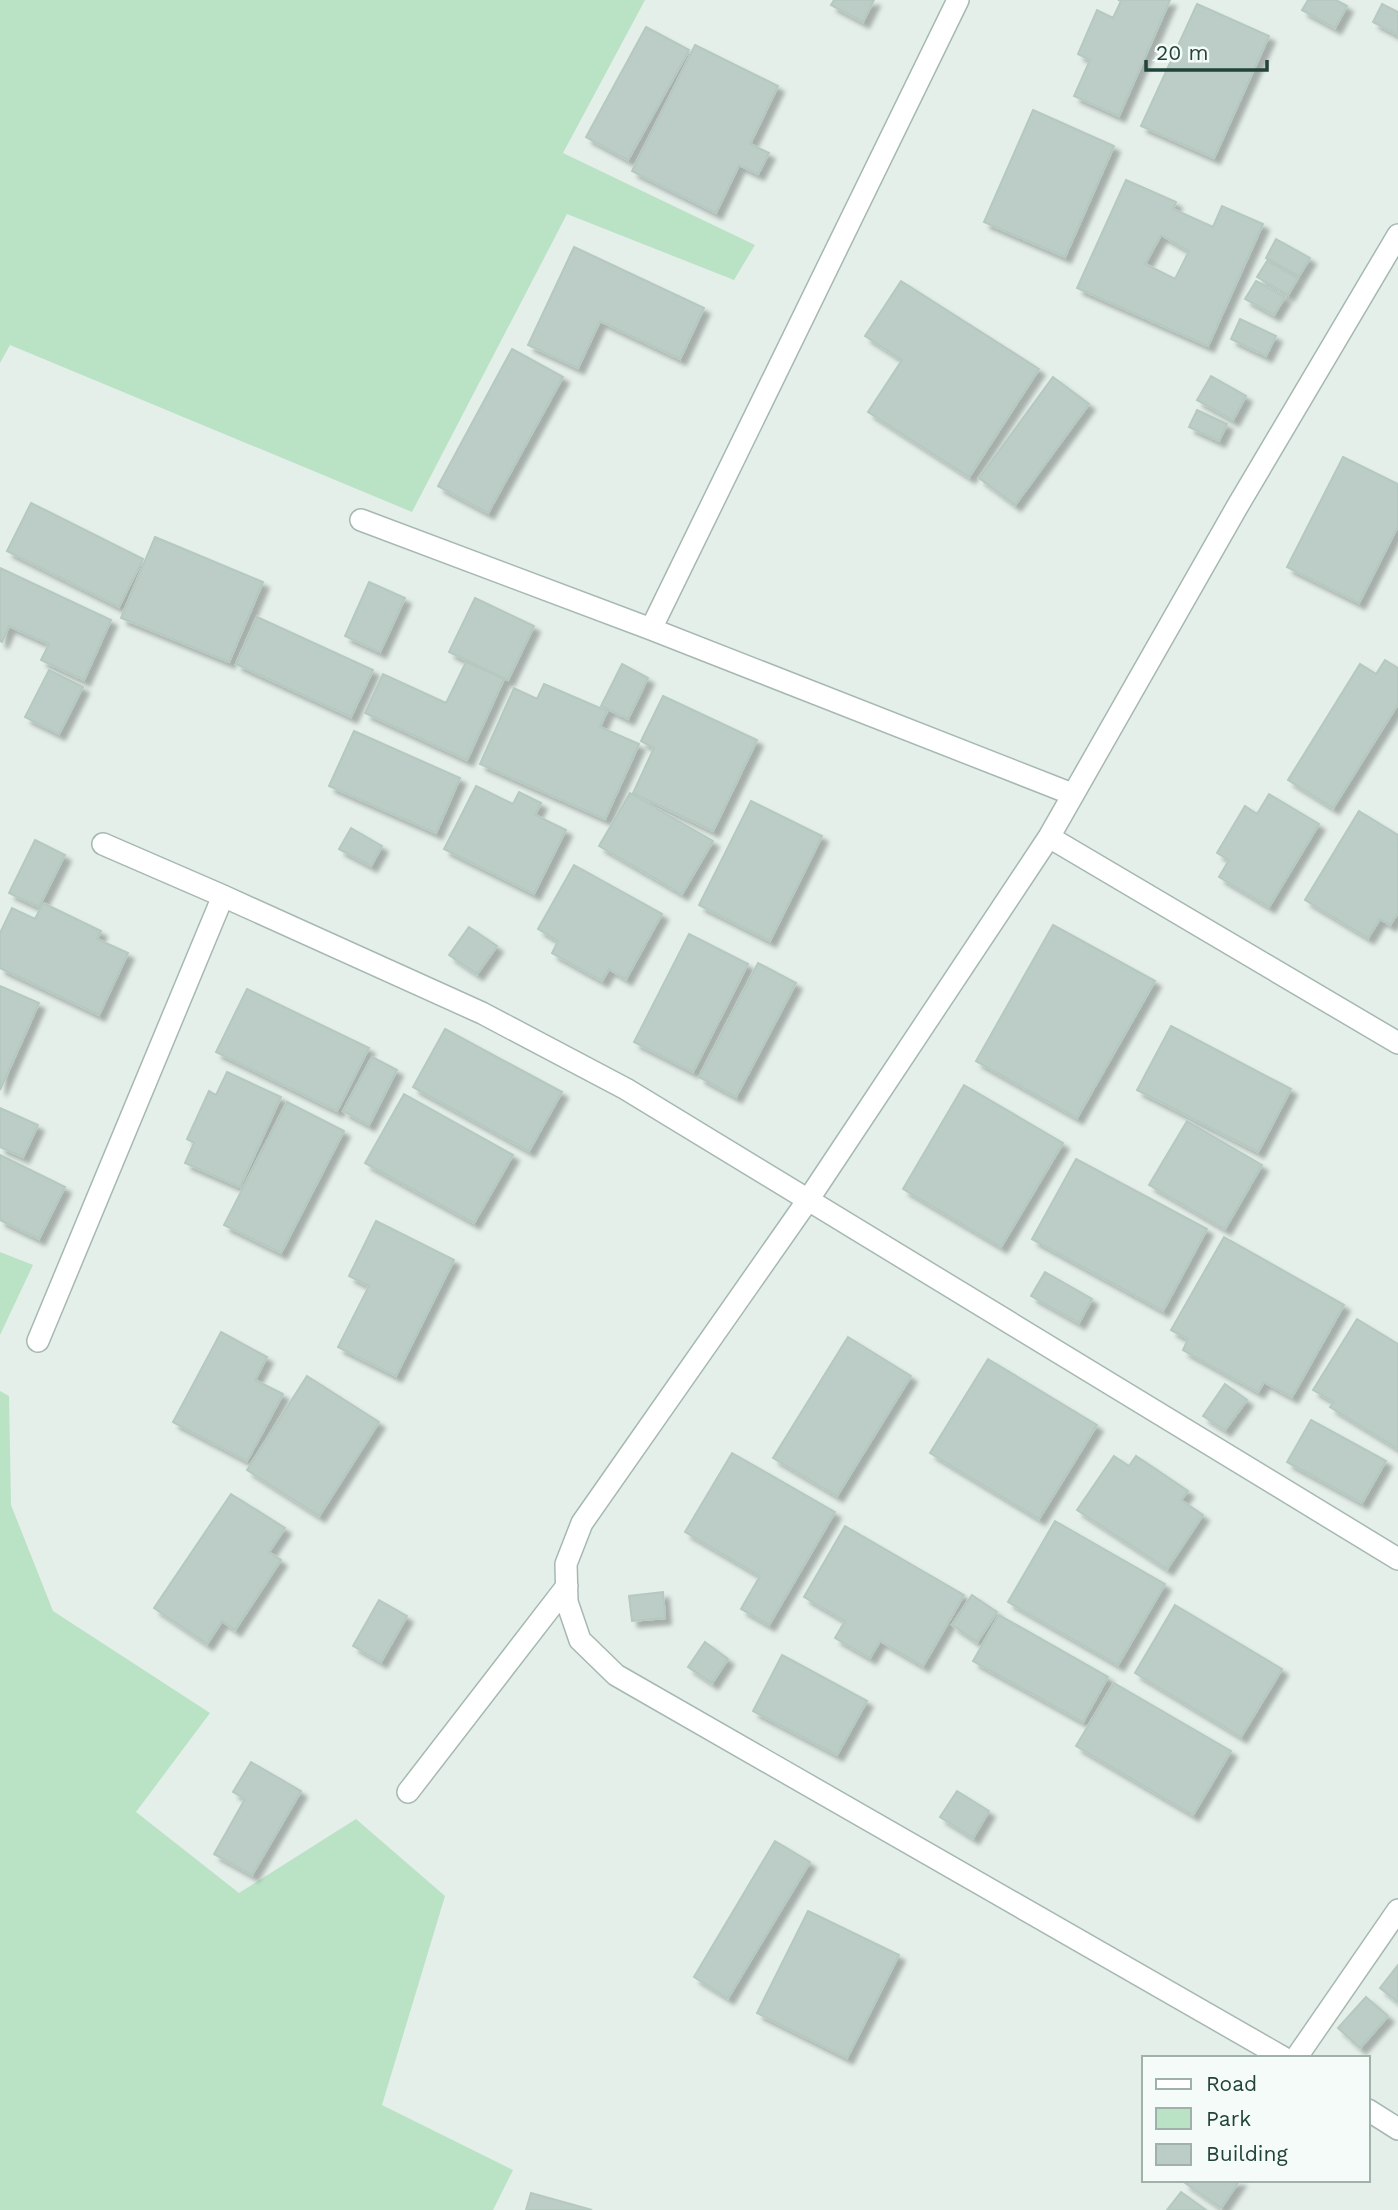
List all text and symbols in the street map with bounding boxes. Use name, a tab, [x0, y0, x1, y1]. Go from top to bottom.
scale bar	[1146, 28, 1267, 72]
text: 20 m	[1156, 40, 1208, 65]
legend	[1142, 2056, 1370, 2182]
text: Road	[1206, 2071, 1257, 2096]
text: Park	[1206, 2106, 1251, 2131]
text: Building	[1206, 2141, 1288, 2166]

